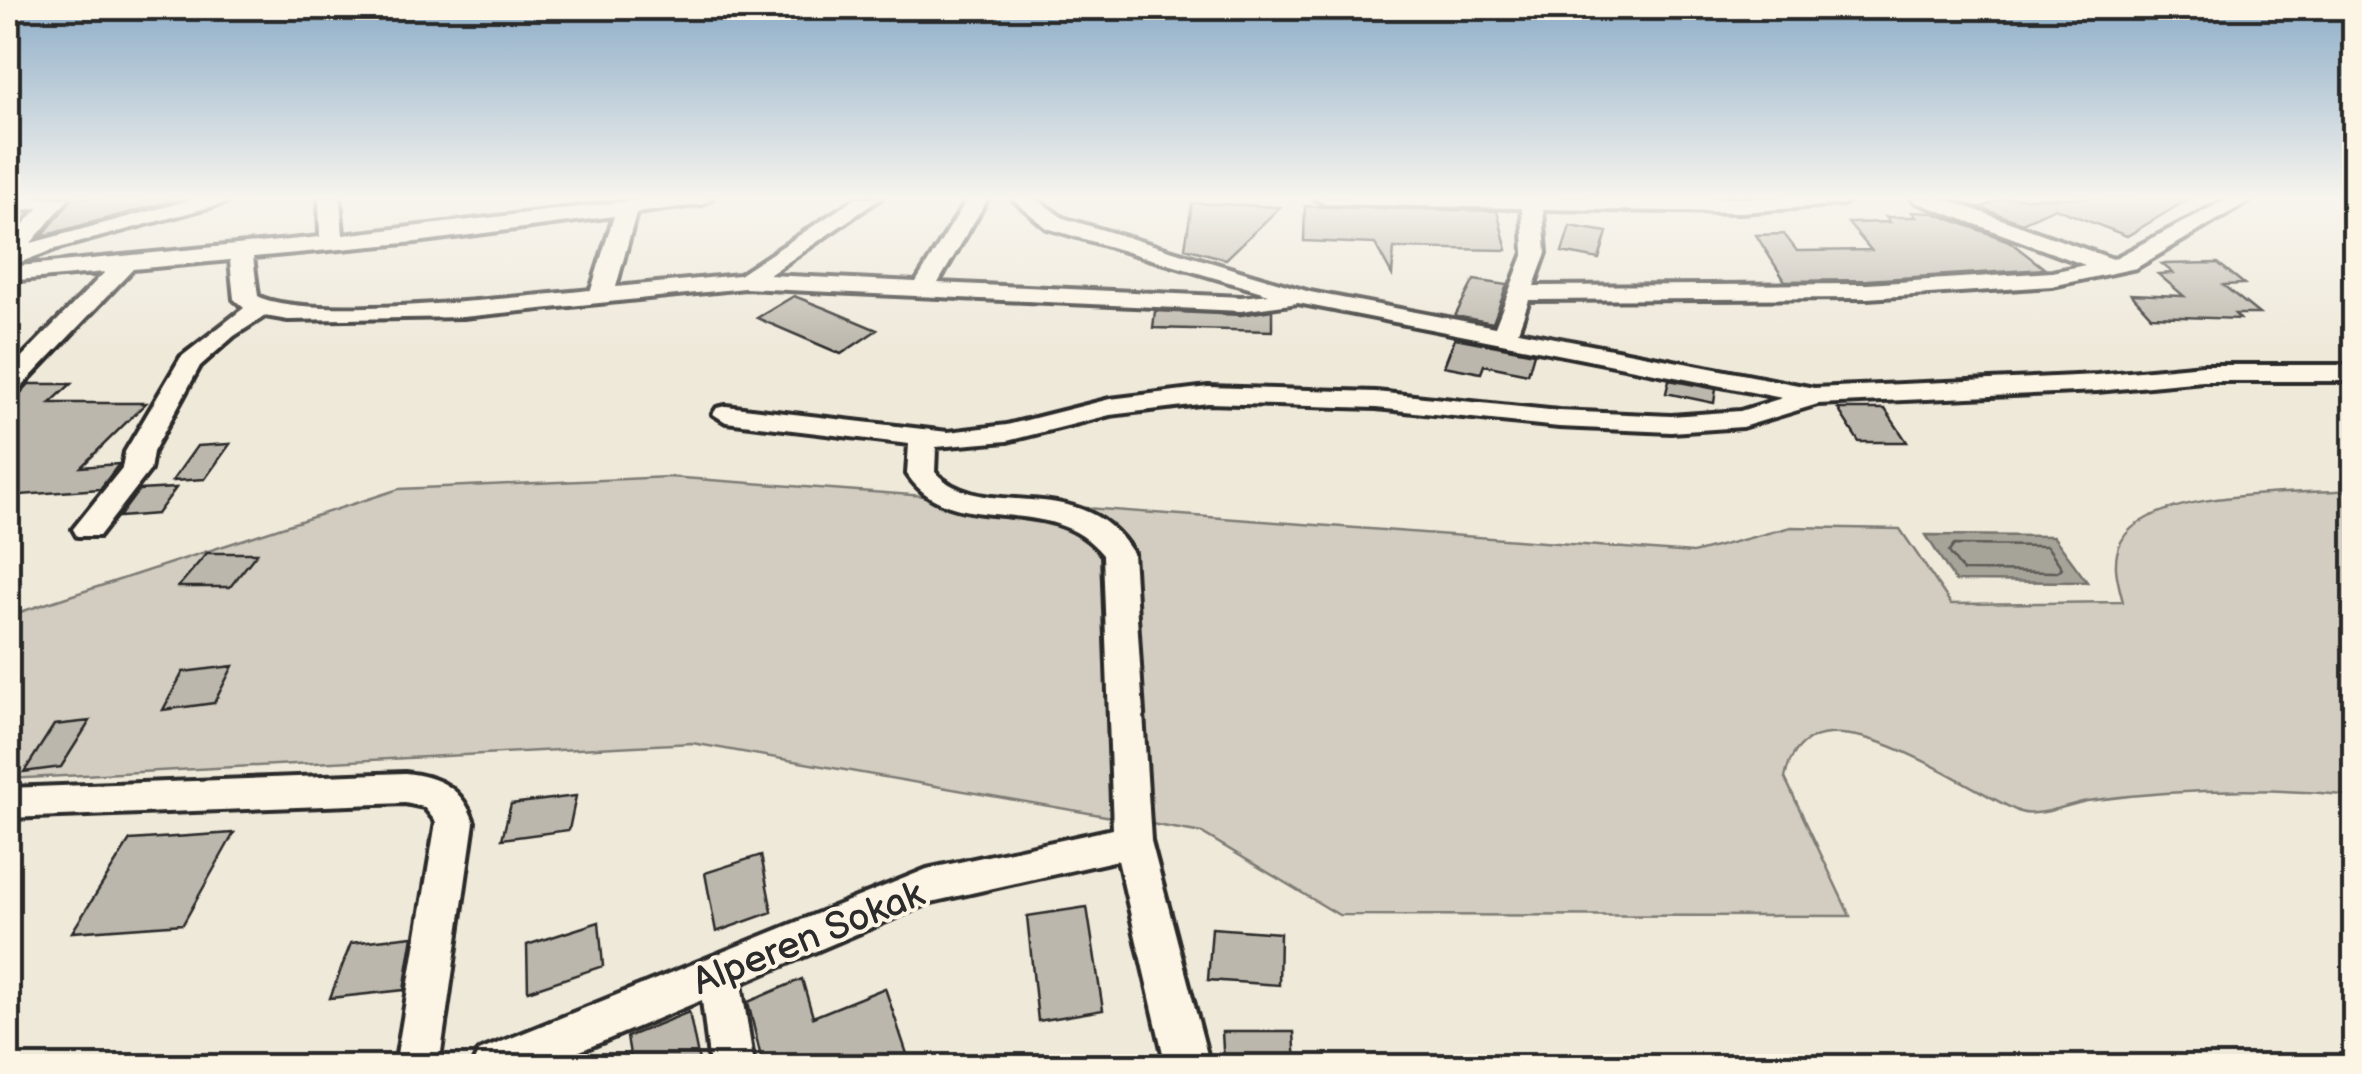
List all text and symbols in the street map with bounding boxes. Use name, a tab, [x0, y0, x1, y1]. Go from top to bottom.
street label: Alperen Sokak	[686, 871, 931, 1005]

